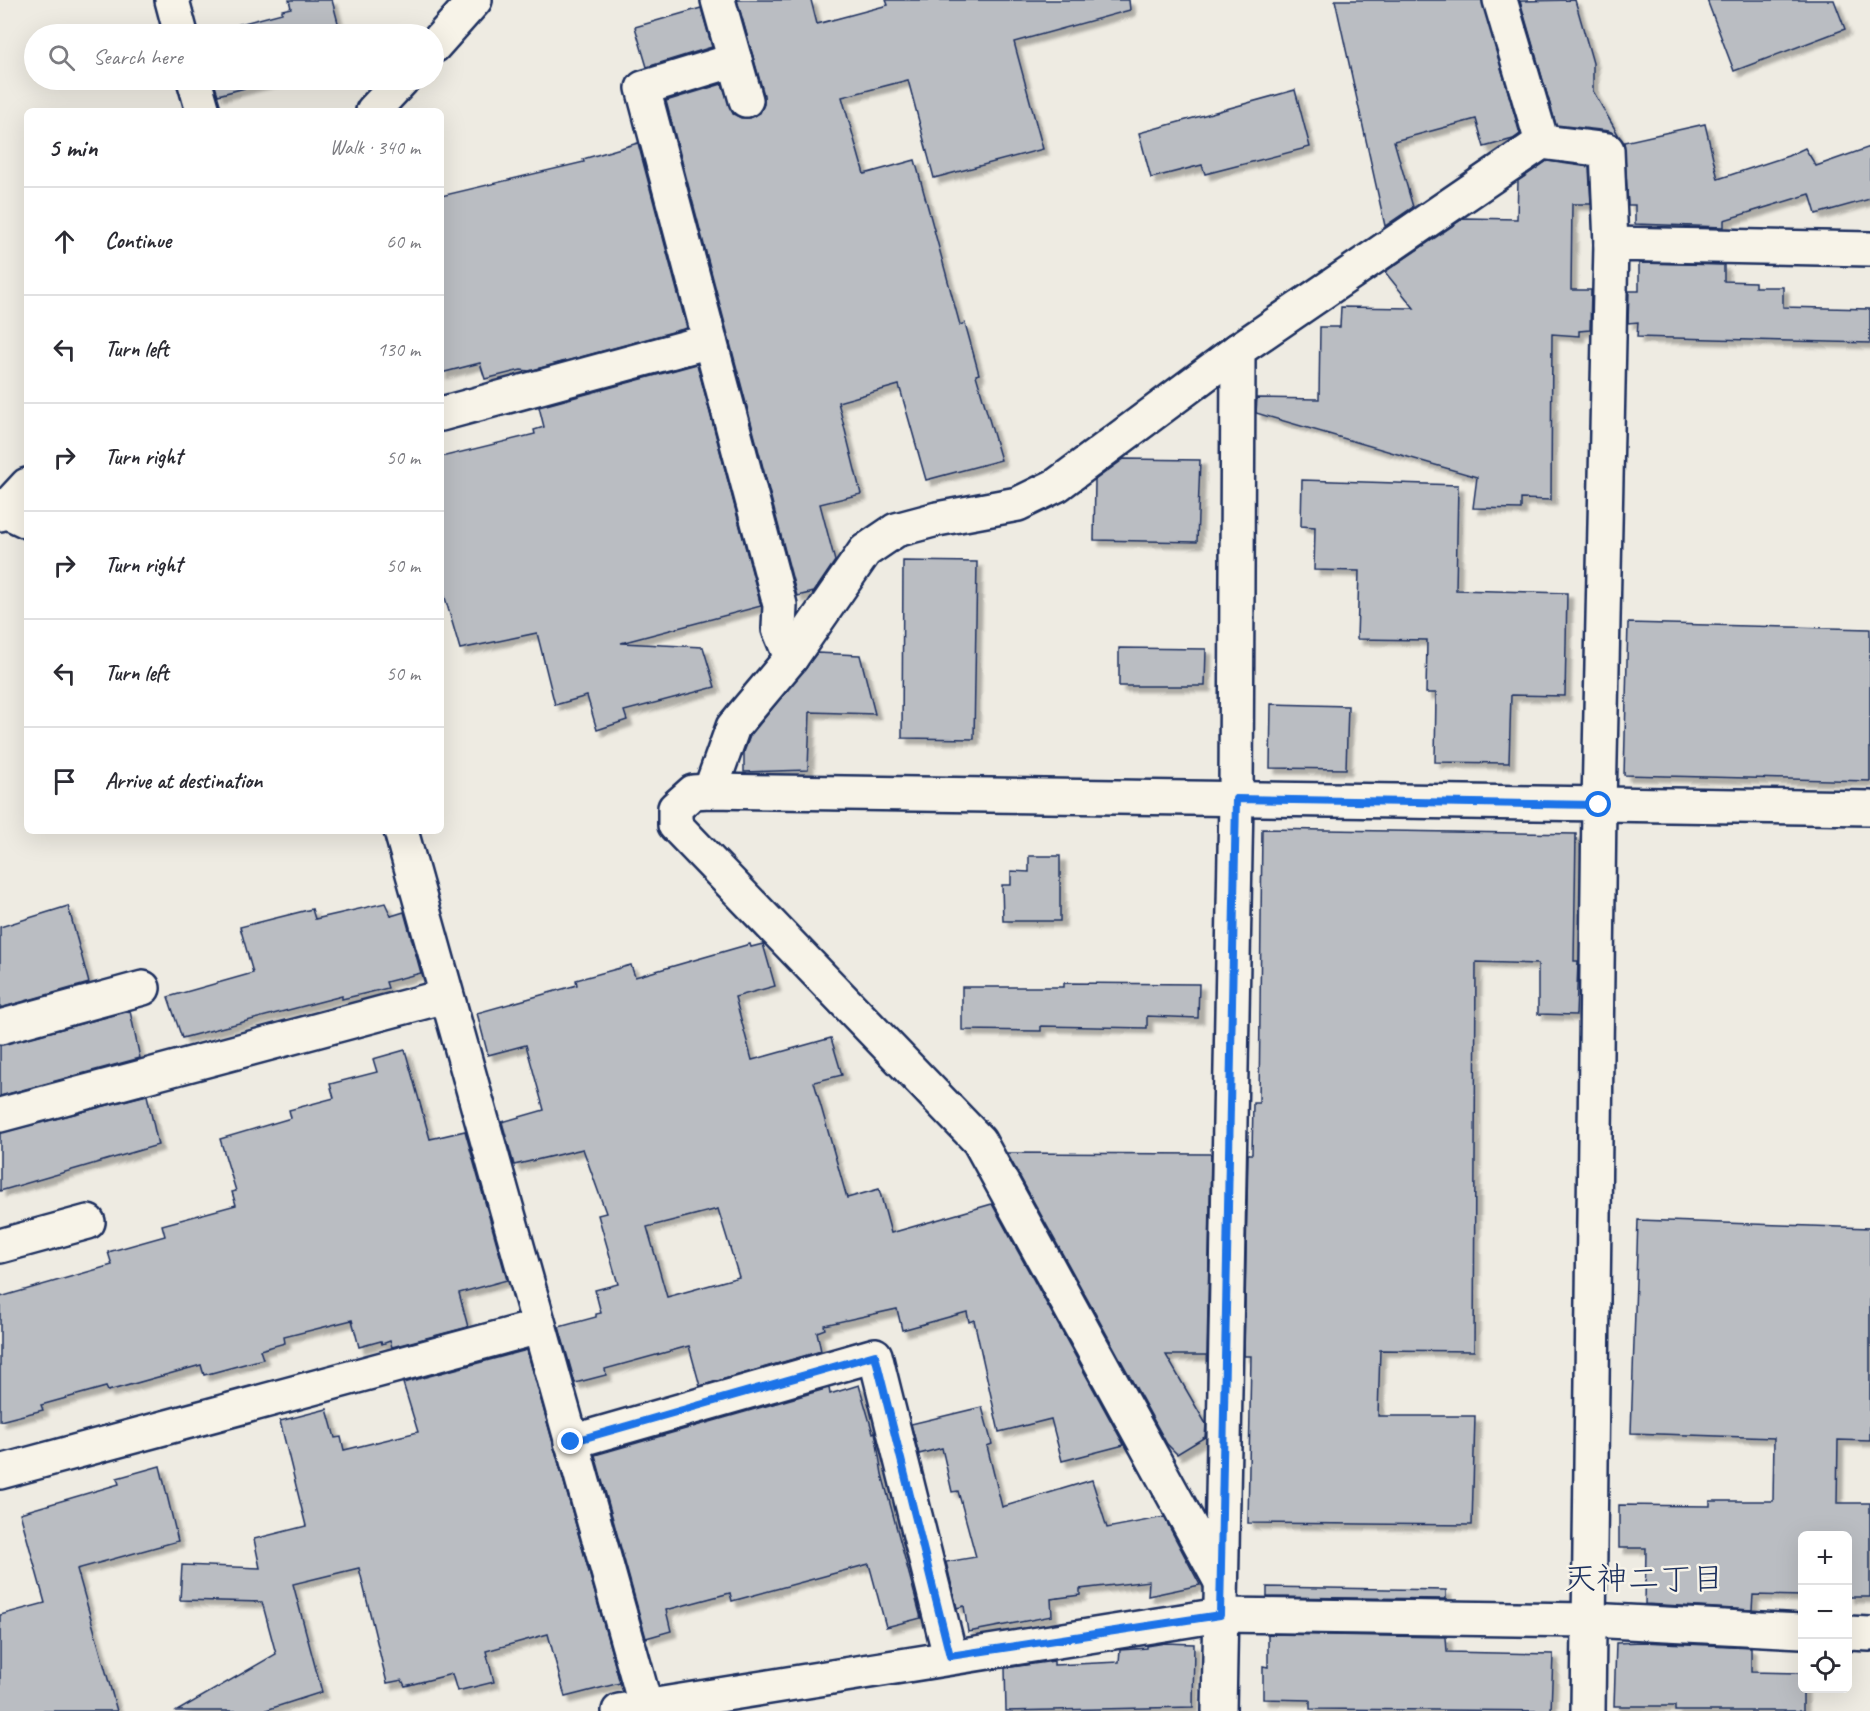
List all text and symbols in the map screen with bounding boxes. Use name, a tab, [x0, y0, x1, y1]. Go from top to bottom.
search box	[24, 24, 444, 90]
icon: search	[45, 41, 78, 74]
text: Search here	[93, 43, 183, 71]
text: 5 min	[48, 131, 97, 164]
text: Walk · 340 m	[330, 135, 420, 160]
icon: ahead	[48, 225, 81, 258]
text: Continue	[105, 227, 171, 255]
text: 60 m	[386, 229, 420, 254]
icon: left	[48, 333, 81, 366]
text: Turn left	[105, 335, 169, 363]
text: 130 m	[377, 337, 420, 362]
icon: right	[48, 441, 81, 474]
text: Turn right	[105, 443, 182, 471]
text: 50 m	[386, 445, 420, 470]
icon: right	[48, 549, 81, 582]
text: Turn right	[105, 551, 182, 579]
text: 50 m	[386, 553, 420, 578]
icon: left	[48, 657, 81, 690]
text: Turn left	[105, 659, 169, 687]
text: 50 m	[386, 661, 420, 686]
icon: arrive	[48, 765, 81, 798]
text: Arrive at destination	[105, 767, 262, 795]
route start	[1585, 791, 1611, 817]
route end	[557, 1428, 583, 1454]
map controls	[1798, 1531, 1852, 1693]
button: +	[1798, 1531, 1852, 1585]
district label: 天神二丁目	[1564, 1558, 1724, 1599]
button: −	[1798, 1585, 1852, 1639]
button: locate	[1798, 1639, 1852, 1693]

